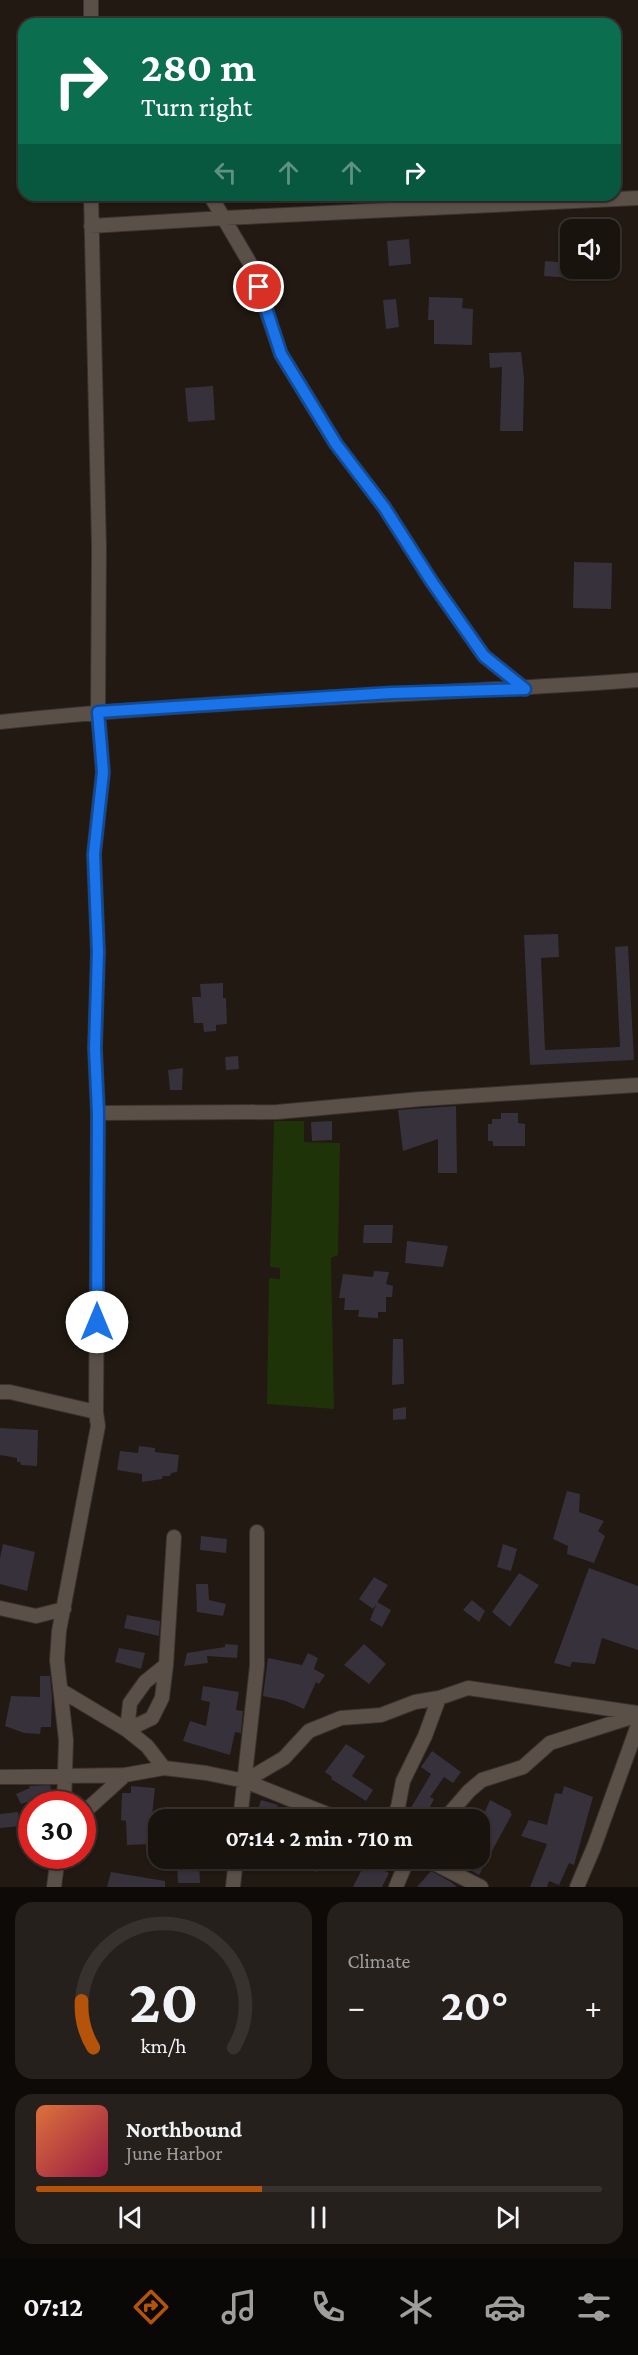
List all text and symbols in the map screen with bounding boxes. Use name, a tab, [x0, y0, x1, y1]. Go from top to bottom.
icon: right	[42, 42, 120, 120]
text: 280 m	[141, 43, 256, 90]
text: Turn right	[141, 92, 252, 122]
icon: left	[209, 156, 242, 189]
icon: ahead	[272, 156, 305, 189]
icon: ahead	[335, 156, 368, 189]
icon: right	[398, 156, 431, 189]
map controls	[560, 219, 620, 279]
button: sound	[560, 219, 620, 279]
pin	[233, 261, 284, 312]
icon: arrive	[242, 270, 275, 303]
position arrow	[65, 1290, 129, 1354]
speed limit sign: 30	[18, 1791, 96, 1869]
text: 07:14 · 2 min · 710 m	[225, 1826, 413, 1851]
text: Climate	[348, 1950, 410, 1972]
text: 20	[128, 1966, 198, 2035]
text: 20°	[441, 1980, 509, 2030]
text: −	[348, 1988, 365, 2025]
text: +	[585, 1988, 602, 2025]
text: km/h	[140, 2034, 187, 2058]
text: Northbound	[126, 2117, 242, 2142]
text: June Harbor	[126, 2142, 223, 2164]
icon: previous	[114, 2201, 147, 2234]
icon: pause	[302, 2201, 335, 2234]
icon: next	[491, 2201, 524, 2234]
icon: directions	[130, 2286, 172, 2328]
icon: music	[218, 2286, 260, 2328]
icon: phone	[307, 2286, 349, 2328]
icon: climate	[395, 2286, 437, 2328]
icon: car	[484, 2286, 526, 2328]
icon: filters	[573, 2286, 615, 2328]
text: 07:12	[23, 2292, 83, 2322]

